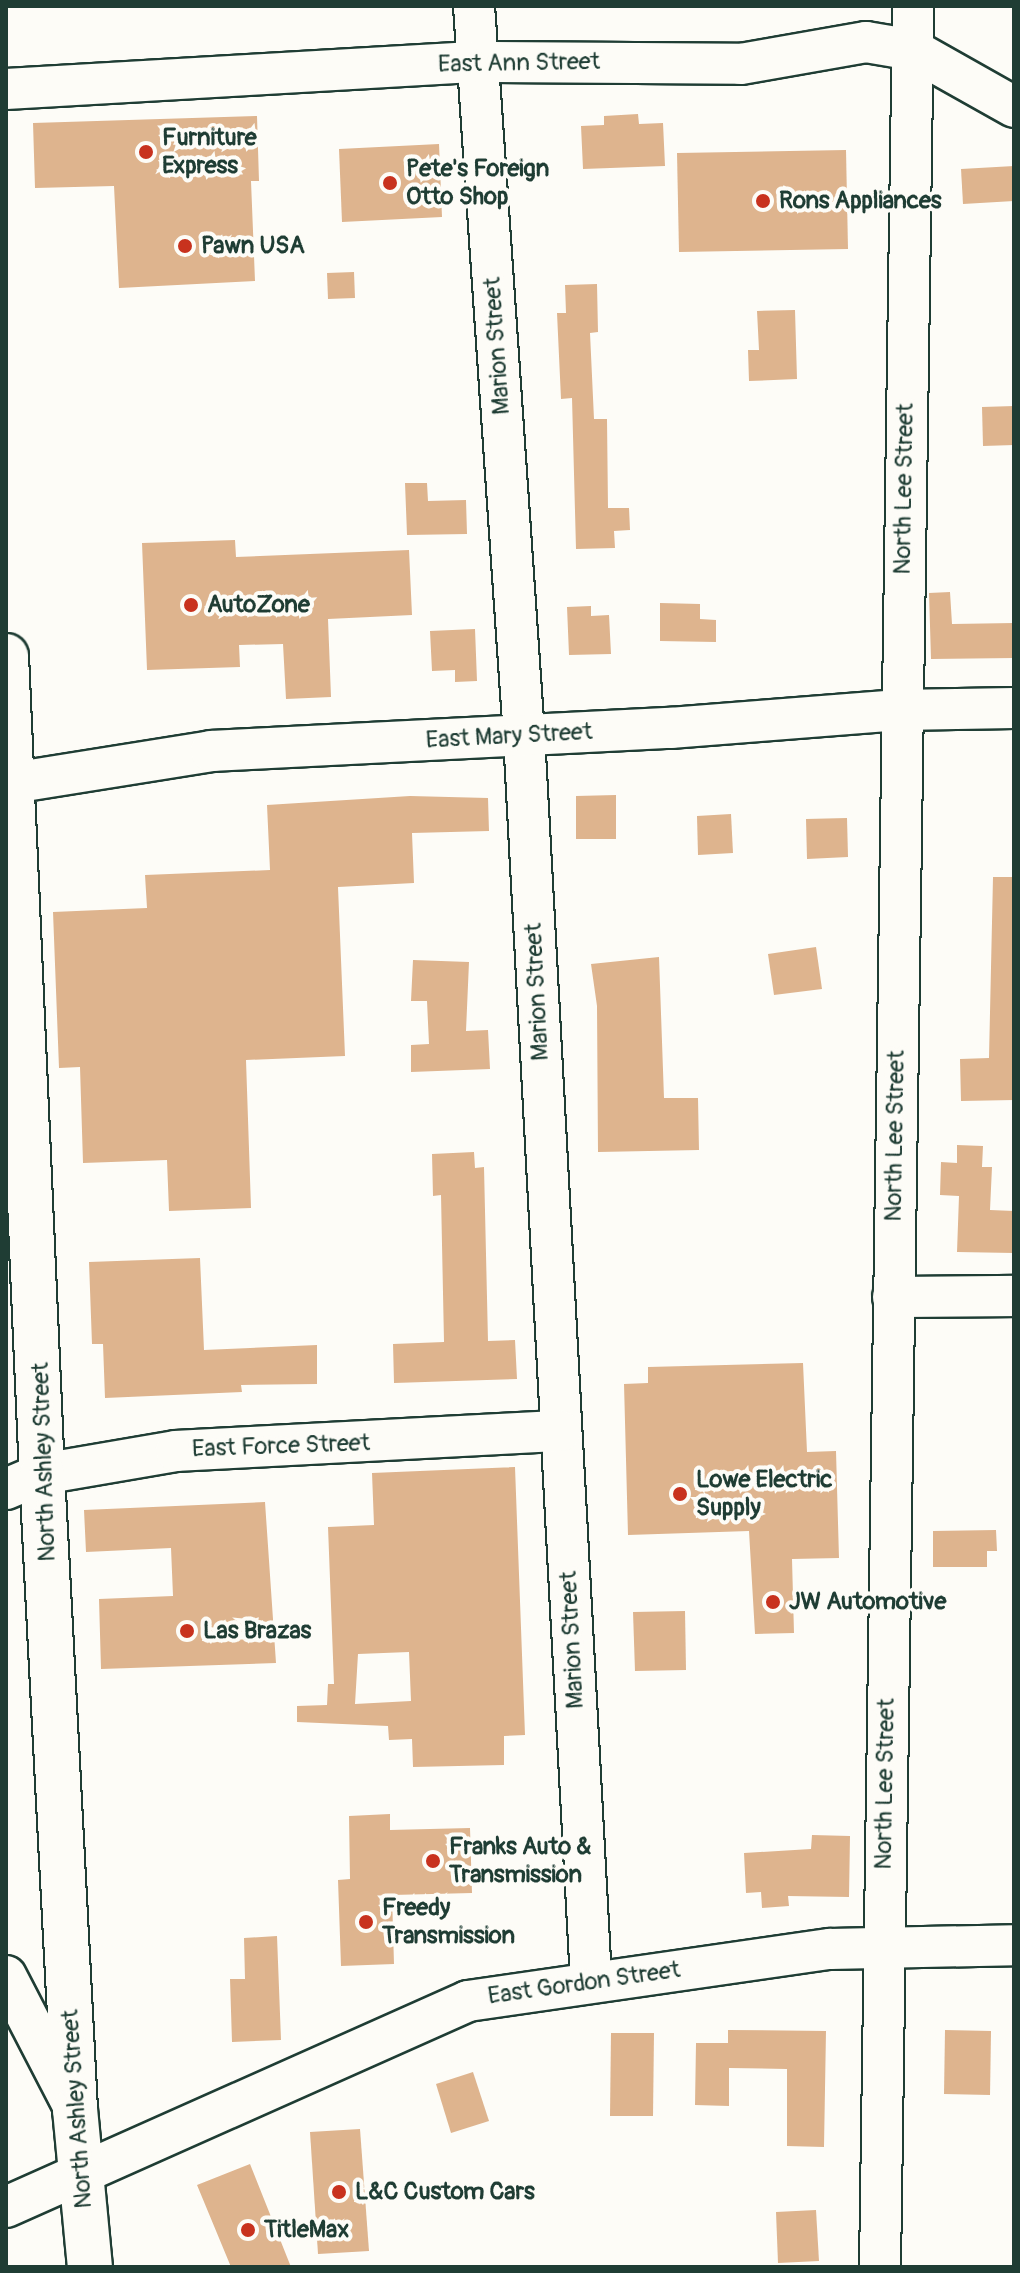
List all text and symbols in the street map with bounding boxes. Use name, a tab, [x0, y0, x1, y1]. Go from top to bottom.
street label: East Ann Street	[438, 47, 600, 79]
place label: Furniture Express	[162, 124, 257, 180]
marker: Furniture Express	[137, 143, 155, 161]
place label: Pete's Foreign Otto Shop	[406, 155, 549, 211]
marker: Pete's Foreign Otto Shop	[381, 174, 399, 192]
place label: Rons Appliances	[779, 187, 942, 215]
marker: Rons Appliances	[754, 192, 772, 210]
place label: Pawn USA	[201, 232, 305, 260]
marker: Pawn USA	[176, 237, 194, 255]
street label: Marion Street	[478, 276, 516, 416]
street label: North Lee Street	[888, 403, 920, 575]
place label: AutoZone	[207, 591, 310, 619]
marker: AutoZone	[182, 596, 200, 614]
street label: East Mary Street	[425, 717, 593, 755]
street label: Marion Street	[519, 922, 555, 1062]
street label: North Lee Street	[879, 1050, 911, 1222]
street label: North Ashley Street	[26, 1362, 62, 1562]
street label: East Force Street	[191, 1428, 371, 1464]
place label: Lowe Electric Supply	[696, 1466, 832, 1522]
marker: Lowe Electric Supply	[671, 1485, 689, 1503]
street label: Marion Street	[554, 1570, 590, 1710]
place label: JW Automotive	[789, 1588, 946, 1616]
marker: JW Automotive	[764, 1593, 782, 1611]
place label: Las Brazas	[203, 1617, 311, 1645]
marker: Las Brazas	[178, 1622, 196, 1640]
street label: North Lee Street	[869, 1698, 901, 1870]
place label: Franks Auto & Transmission	[449, 1833, 591, 1889]
marker: Franks Auto & Transmission	[424, 1852, 442, 1870]
place label: Freedy Transmission	[382, 1894, 515, 1950]
marker: Freedy Transmission	[357, 1913, 375, 1931]
street label: East Gordon Street	[486, 1955, 682, 2011]
street label: North Ashley Street	[56, 2009, 98, 2209]
place label: L&C Custom Cars	[355, 2178, 535, 2206]
marker: L&C Custom Cars	[330, 2183, 348, 2201]
place label: TitleMax	[264, 2216, 349, 2244]
marker: TitleMax	[239, 2221, 257, 2239]

